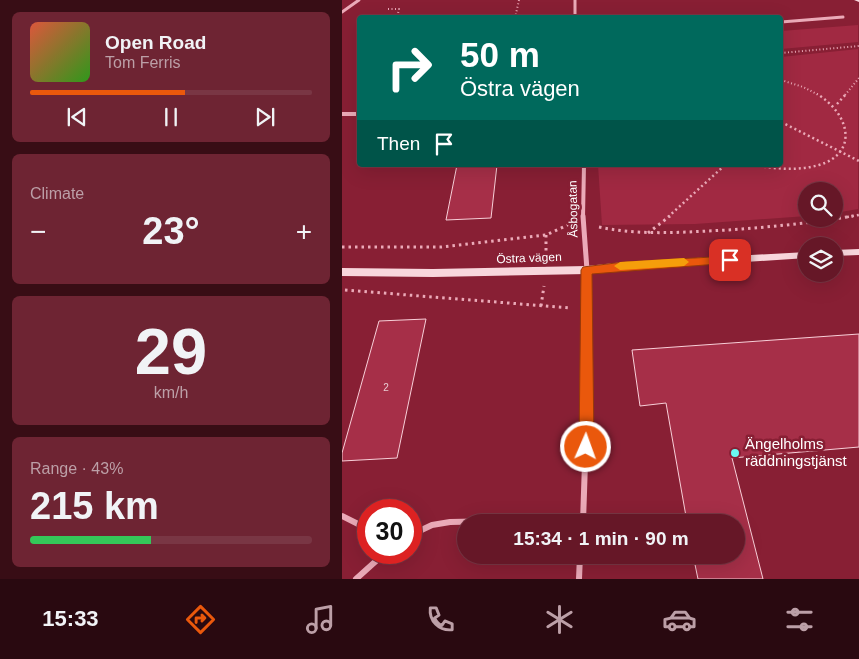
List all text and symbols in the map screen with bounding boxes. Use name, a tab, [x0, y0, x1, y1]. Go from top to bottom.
text: Open Road	[105, 32, 206, 53]
icon: right	[377, 35, 442, 100]
text: 50 m	[460, 35, 540, 74]
text: Tom Ferris	[105, 54, 181, 71]
text: Östra vägen	[460, 76, 580, 101]
icon: previous	[63, 103, 91, 131]
icon: pause	[157, 103, 185, 131]
icon: next	[251, 103, 279, 131]
icon: arrive	[430, 130, 458, 158]
text: Then	[377, 133, 420, 154]
street label: Åsbogatan	[565, 180, 580, 238]
map controls	[798, 182, 843, 282]
button: search	[798, 182, 843, 227]
text: Climate	[30, 185, 84, 202]
text: 23°	[142, 210, 200, 252]
text: −	[30, 216, 46, 247]
text: +	[296, 216, 312, 247]
button: layers	[798, 237, 843, 282]
pin	[709, 239, 751, 281]
icon: arrive	[716, 246, 744, 274]
street label: Östra vägen	[496, 250, 562, 266]
text: 29	[135, 315, 207, 388]
house number: 2	[383, 382, 389, 393]
text: km/h	[154, 384, 188, 401]
position arrow	[559, 420, 611, 472]
place label: Ängelholms räddningstjänst	[745, 435, 848, 469]
marker: Ängelholms räddningstjänst	[729, 447, 741, 459]
text: Range · 43%	[30, 460, 123, 477]
text: 215 km	[30, 485, 159, 527]
speed limit sign: 30	[357, 499, 422, 564]
text: 15:34 · 1 min · 90 m	[513, 528, 689, 549]
icon: directions	[183, 602, 218, 637]
icon: music	[303, 602, 338, 637]
icon: phone	[423, 602, 458, 637]
icon: climate	[542, 602, 577, 637]
icon: car	[662, 602, 697, 637]
icon: filters	[782, 602, 817, 637]
text: 15:33	[42, 606, 99, 631]

